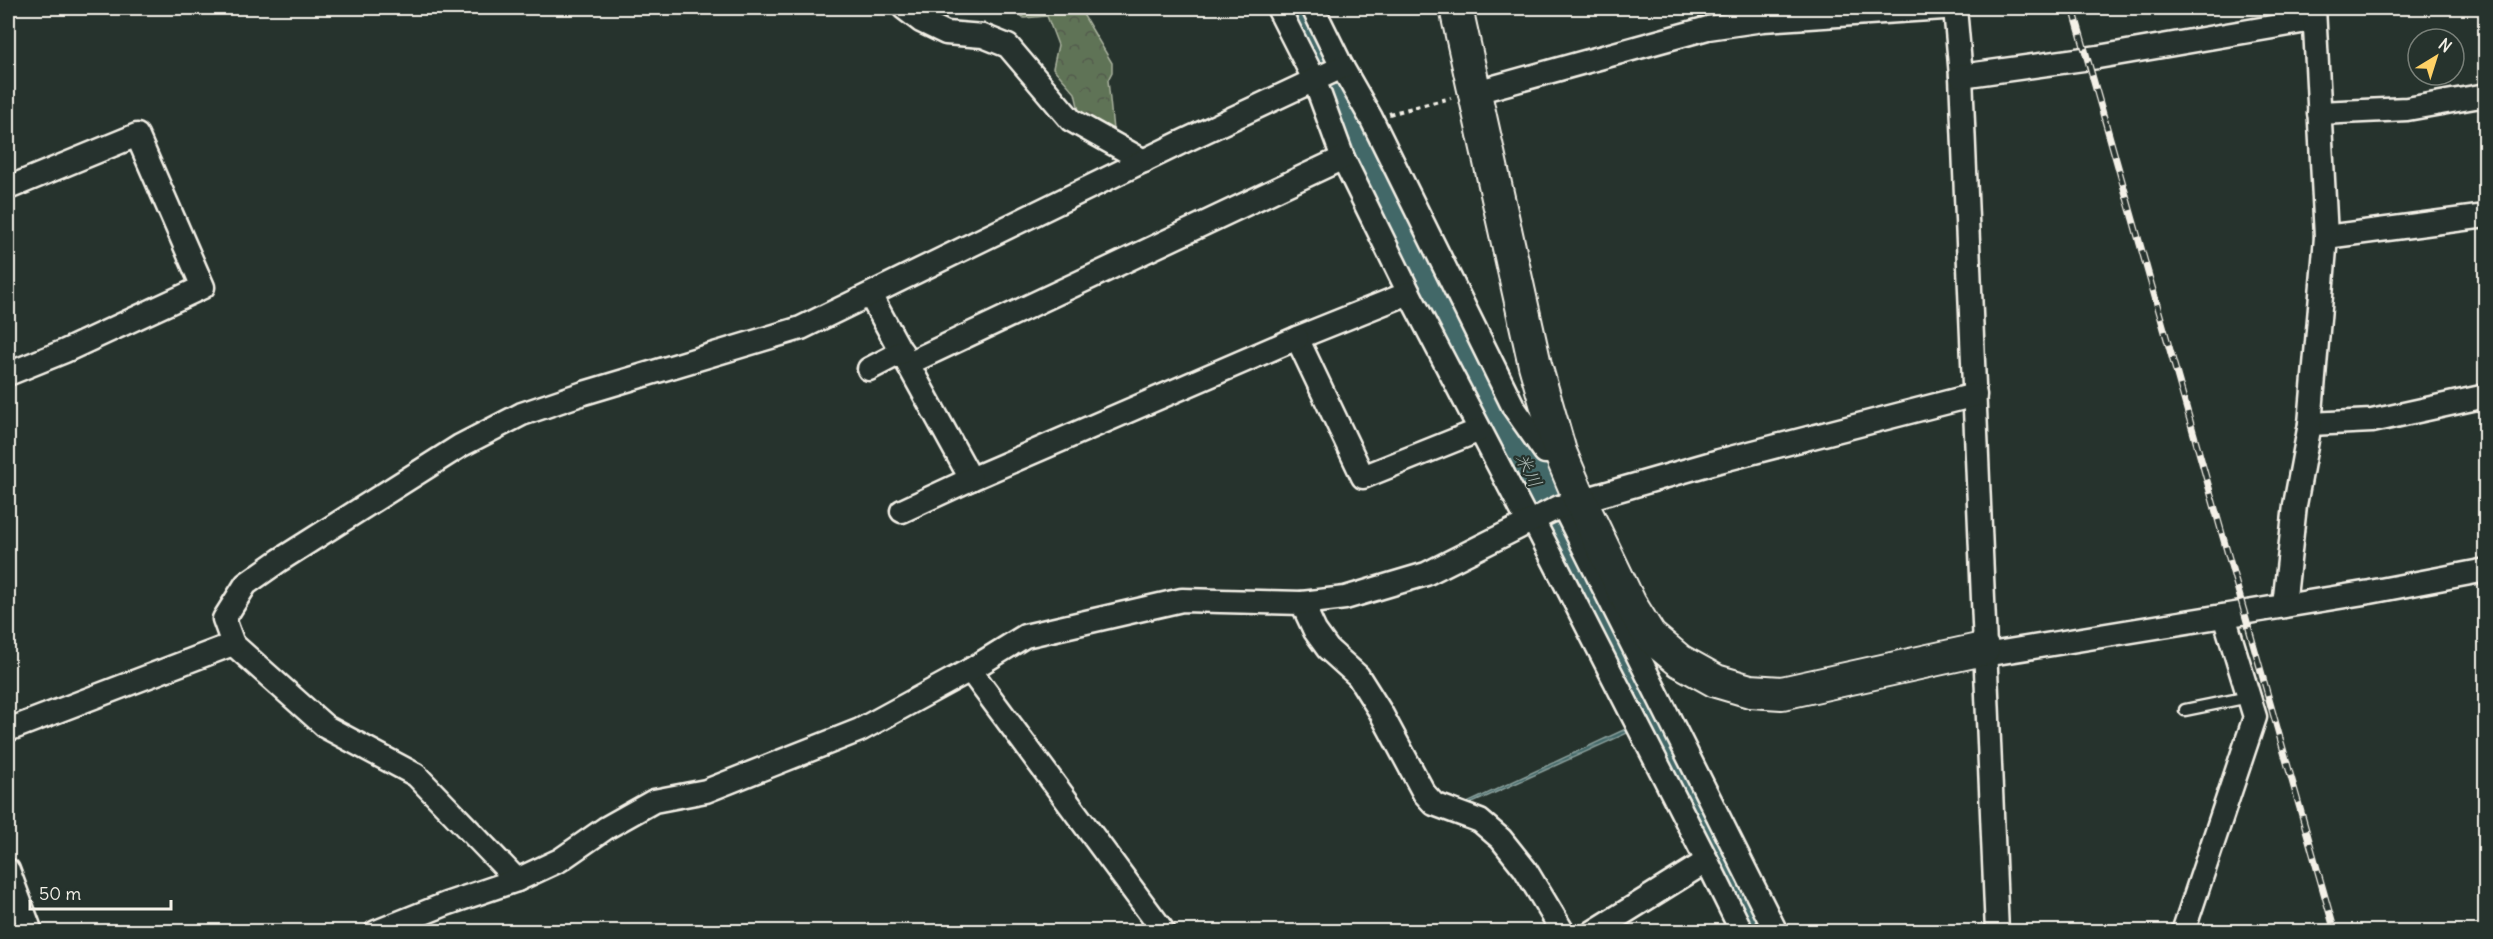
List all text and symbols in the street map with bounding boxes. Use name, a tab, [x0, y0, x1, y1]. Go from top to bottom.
north arrow	[2406, 27, 2466, 87]
text: N	[2435, 34, 2456, 56]
water label: 米川	[1511, 449, 1547, 491]
scale bar	[30, 873, 171, 911]
text: 50 m	[39, 882, 81, 905]

